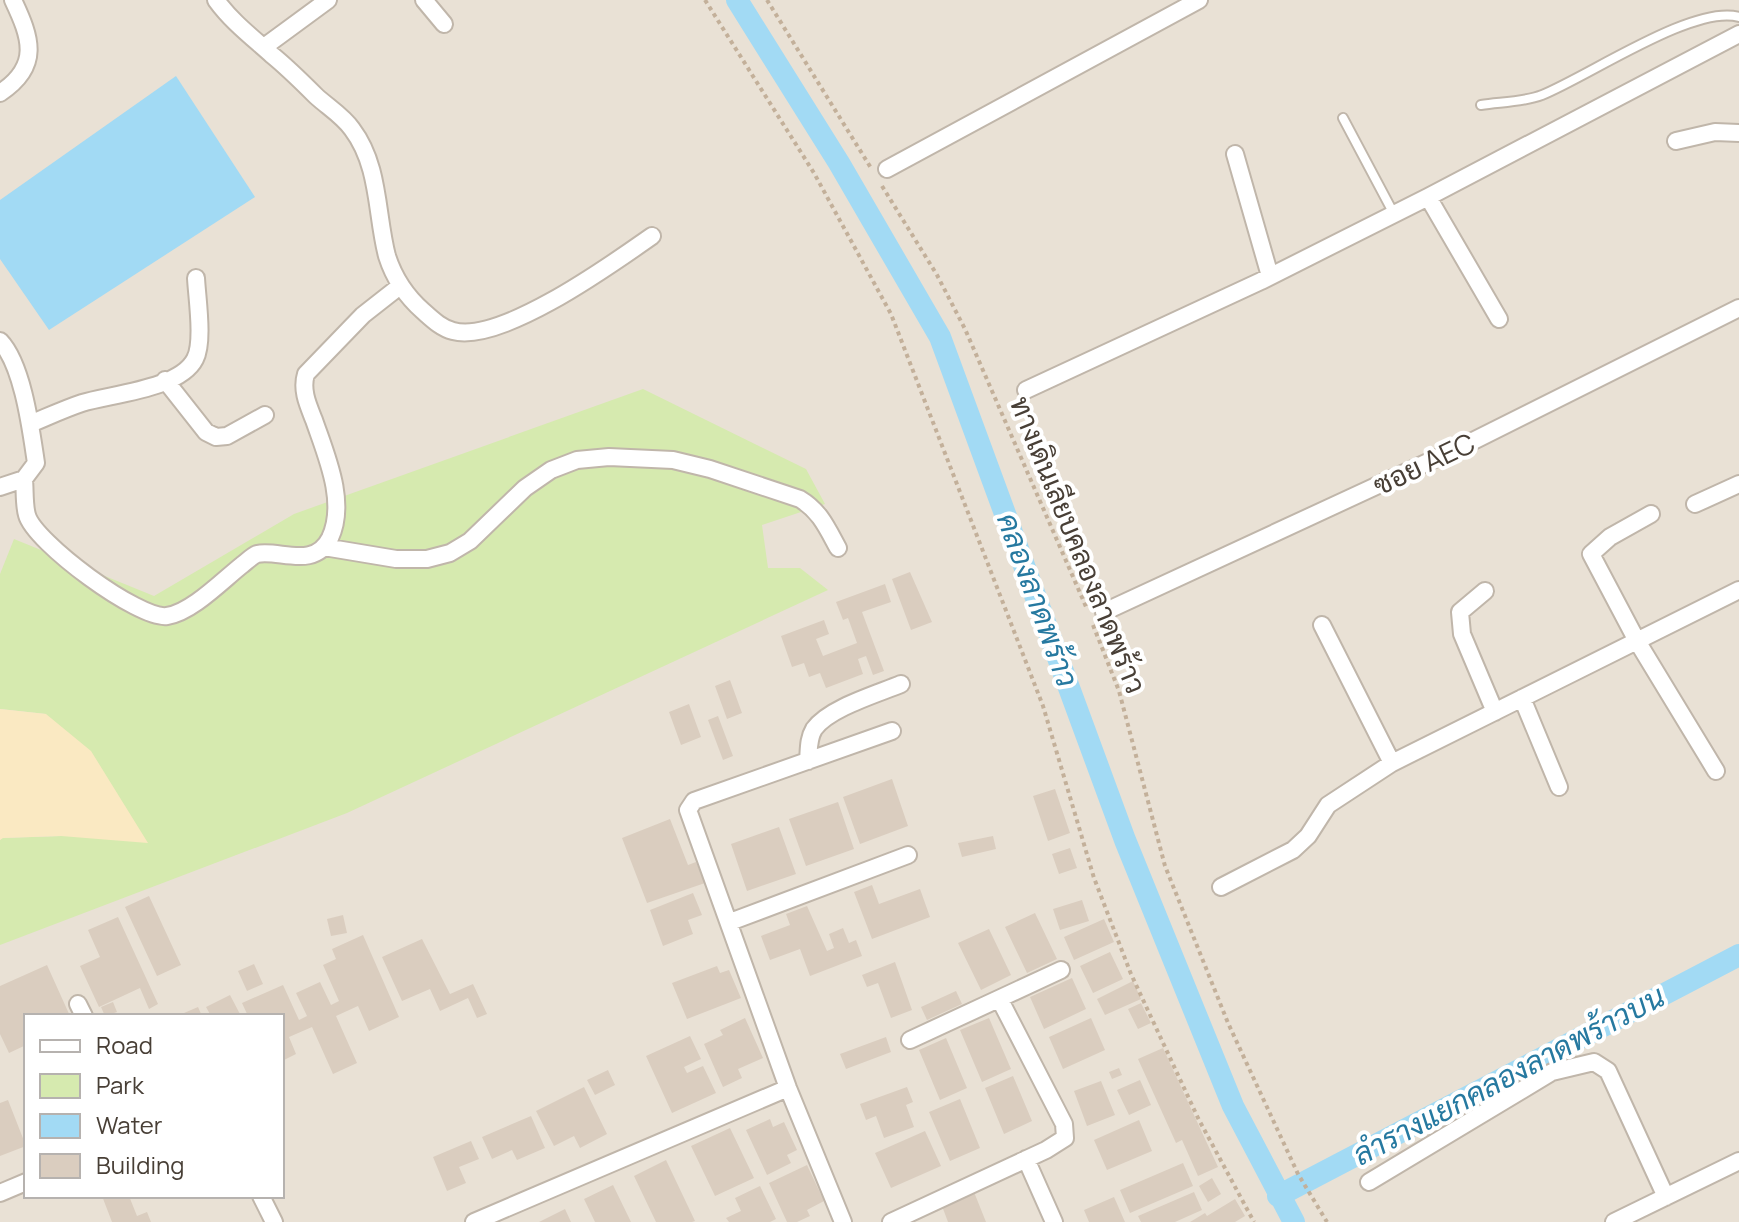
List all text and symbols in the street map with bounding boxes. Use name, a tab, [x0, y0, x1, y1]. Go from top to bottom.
street label: ทางเดินเลียบคลองลาดพร้าว	[1003, 392, 1153, 698]
street label: ซอย AEC	[1366, 423, 1481, 503]
water label: คลองลาดพร้าว	[989, 508, 1085, 692]
water label: ลำรางแยกคลองลาดพร้าวบน	[1345, 975, 1671, 1174]
legend	[24, 1014, 284, 1198]
text: Road	[96, 1028, 153, 1061]
text: Park	[96, 1068, 145, 1101]
text: Water	[96, 1108, 163, 1141]
text: Building	[96, 1148, 184, 1181]

